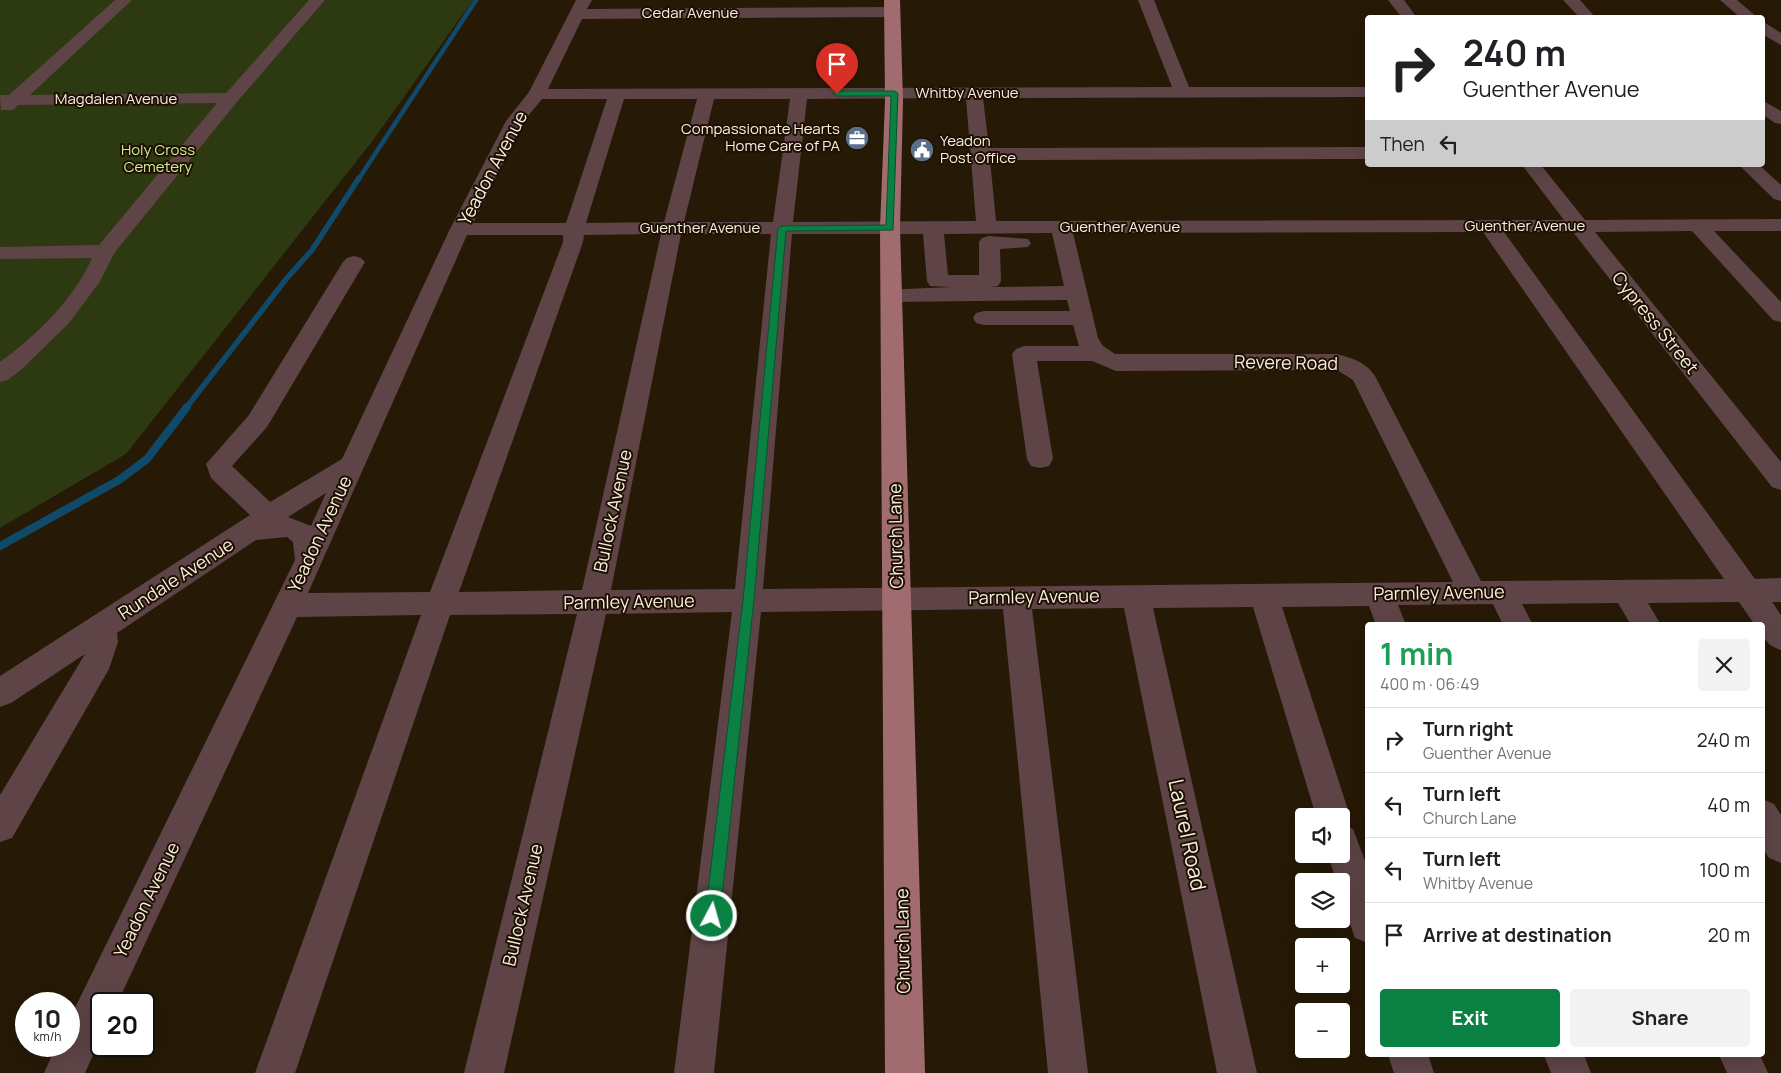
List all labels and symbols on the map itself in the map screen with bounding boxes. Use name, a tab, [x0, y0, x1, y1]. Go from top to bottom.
street label: Cedar Avenue	[642, 2, 738, 23]
pin	[816, 43, 858, 94]
street label: Whitby Avenue	[915, 82, 1019, 103]
street label: Magdalen Avenue	[55, 88, 177, 109]
street label: Yeadon Avenue	[452, 106, 532, 229]
place label: Compassionate Hearts Home Care of PA	[681, 118, 840, 156]
office icon: Compassionate Hearts Home Care of PA	[844, 125, 870, 151]
place label: Yeadon Post Office	[940, 130, 1016, 168]
public building icon: Yeadon Post Office	[909, 137, 935, 163]
park label: Holy Cross Cemetery	[121, 139, 195, 177]
street label: Guenther Avenue	[1465, 215, 1585, 236]
street label: Guenther Avenue	[1060, 216, 1180, 237]
street label: Guenther Avenue	[640, 217, 760, 238]
street label: Cypress Street	[1607, 266, 1705, 379]
street label: Revere Road	[1234, 349, 1338, 375]
street label: Bullock Avenue	[587, 447, 637, 574]
street label: Yeadon Avenue	[282, 471, 357, 596]
street label: Church Lane	[882, 483, 908, 589]
street label: Rundale Avenue	[113, 532, 238, 625]
street label: Parmley Avenue	[1373, 579, 1505, 605]
street label: Parmley Avenue	[968, 583, 1100, 609]
street label: Parmley Avenue	[563, 588, 695, 614]
street label: Laurel Road	[1162, 776, 1213, 893]
street label: Yeadon Avenue	[108, 838, 185, 962]
street label: Bullock Avenue	[496, 841, 548, 968]
street label: Church Lane	[889, 888, 915, 994]
position arrow	[685, 889, 737, 941]
speed limit sign: 20	[90, 992, 155, 1057]

